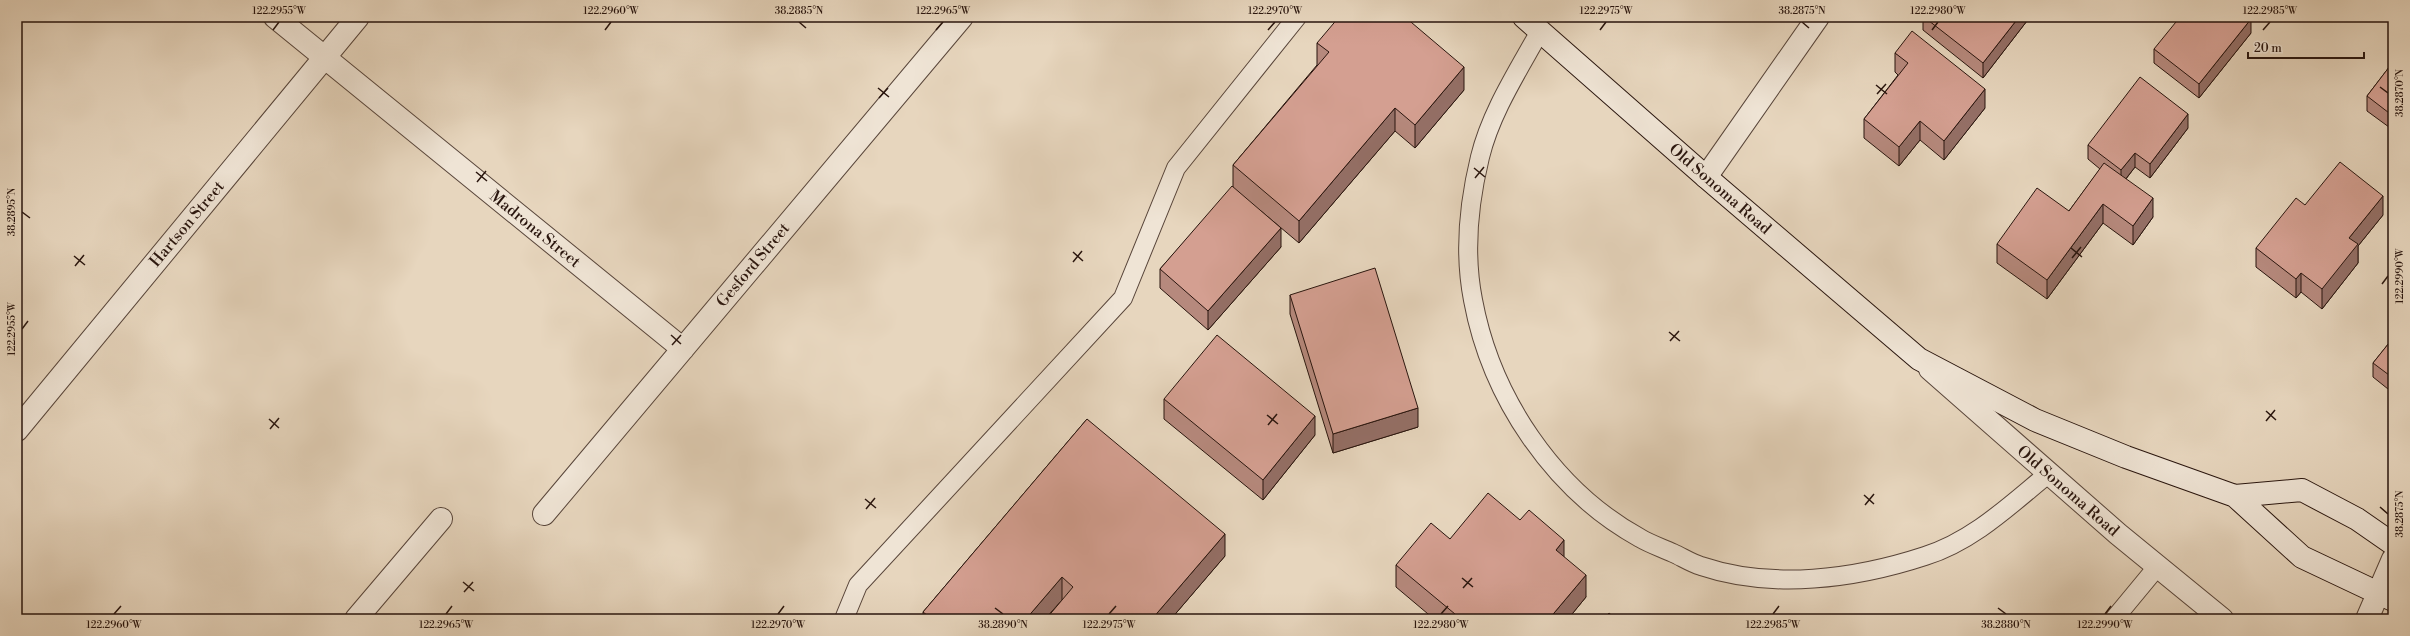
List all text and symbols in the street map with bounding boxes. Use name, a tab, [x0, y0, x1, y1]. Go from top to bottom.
text: 122.2955°W	[252, 5, 307, 17]
text: 122.2960°W	[583, 5, 640, 17]
text: 38.2885°N	[775, 5, 824, 17]
text: 122.2965°W	[916, 5, 971, 17]
text: 122.2970°W	[1248, 5, 1303, 17]
text: 122.2975°W	[1580, 5, 1633, 17]
text: 38.2875°N	[1778, 5, 1826, 17]
text: 122.2980°W	[1910, 5, 1967, 17]
text: 122.2985°W	[2243, 5, 2298, 17]
scale bar	[2248, 34, 2364, 60]
text: 20 m	[2254, 41, 2282, 56]
text: 38.2870°N	[2394, 68, 2406, 117]
street label: Old Sonoma Road	[1665, 139, 1775, 239]
street label: Hartson Street	[145, 177, 229, 271]
street label: Madrona Street	[485, 186, 585, 272]
text: 38.2895°N	[6, 187, 18, 236]
street label: Gesford Street	[712, 218, 794, 311]
text: 122.2990°W	[2394, 247, 2406, 304]
text: 122.2955°W	[6, 301, 18, 356]
street label: Old Sonoma Road	[2013, 441, 2123, 541]
text: 38.2875°N	[2394, 490, 2406, 538]
text: 122.2960°W	[86, 619, 143, 631]
text: 122.2965°W	[419, 619, 474, 631]
text: 122.2970°W	[751, 619, 806, 631]
text: 38.2890°N	[978, 619, 1028, 631]
text: 122.2975°W	[1083, 619, 1136, 631]
text: 122.2980°W	[1413, 619, 1470, 631]
text: 122.2985°W	[1746, 619, 1801, 631]
text: 38.2880°N	[1981, 619, 2031, 631]
text: 122.2990°W	[2077, 619, 2134, 631]

